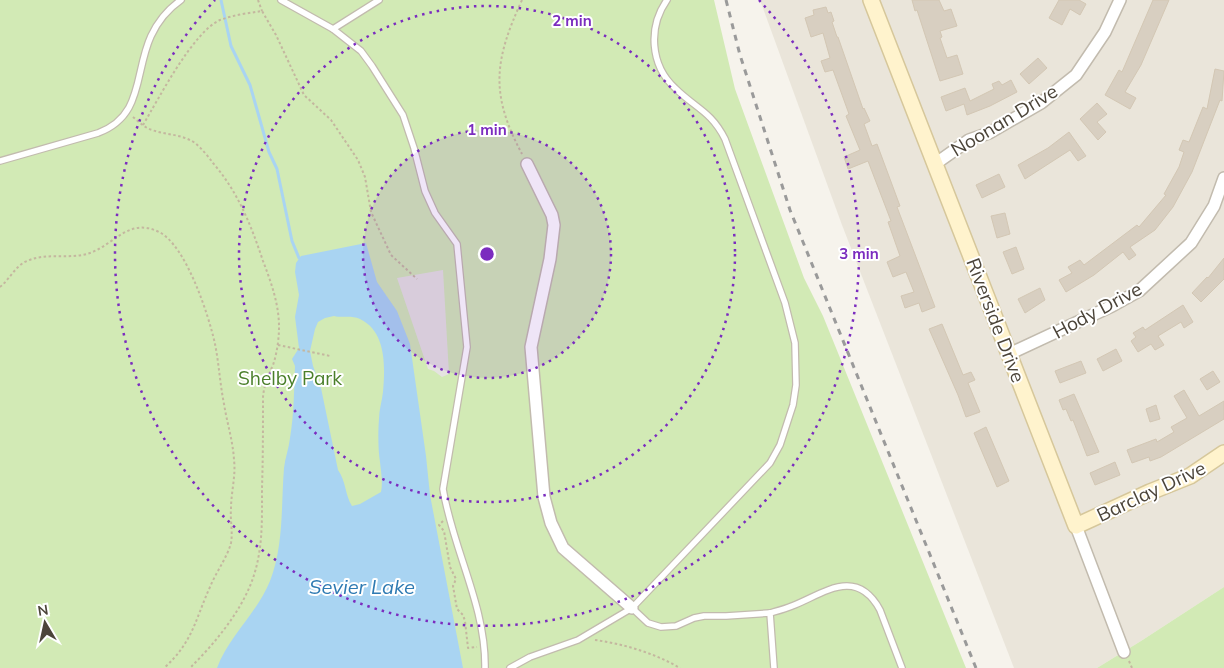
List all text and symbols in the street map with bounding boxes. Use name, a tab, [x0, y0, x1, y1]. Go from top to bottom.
text: 2 min	[552, 11, 592, 30]
street label: Noonan Drive	[946, 79, 1062, 161]
text: 1 min	[467, 120, 507, 139]
text: 3 min	[839, 244, 879, 263]
centre of rings	[478, 245, 496, 263]
street label: Riverside Drive	[961, 254, 1031, 386]
street label: Hody Drive	[1048, 276, 1146, 344]
park label: Shelby Park	[238, 366, 342, 390]
street label: Barclay Drive	[1093, 455, 1209, 527]
water label: Sevier Lake	[309, 574, 415, 599]
north arrow	[20, 598, 70, 648]
text: N	[36, 600, 50, 620]

